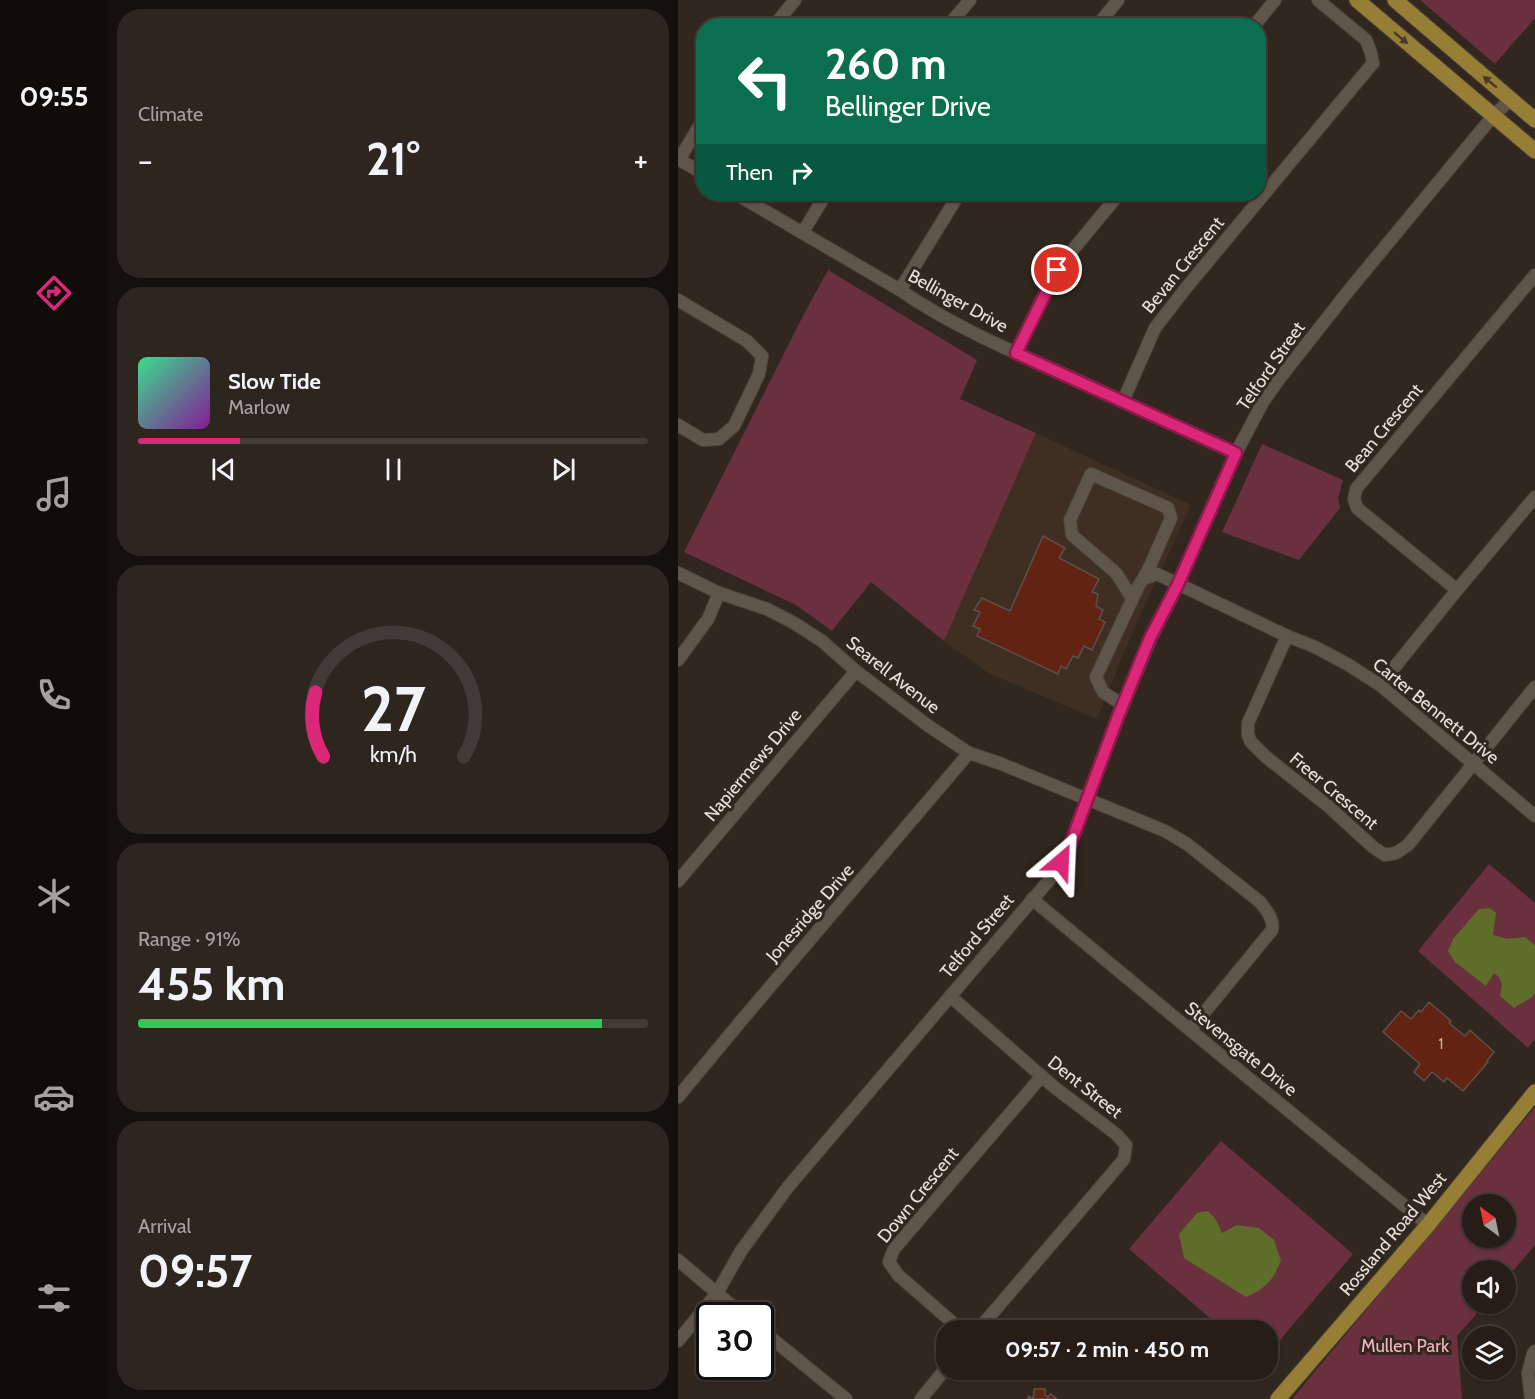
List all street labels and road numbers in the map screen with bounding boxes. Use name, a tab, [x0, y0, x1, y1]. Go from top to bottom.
street label: Bevan Crescent	[1137, 212, 1229, 318]
street label: Bellinger Drive	[904, 265, 1012, 337]
street label: Telford Street	[1232, 317, 1310, 415]
street label: Bean Crescent	[1341, 379, 1427, 477]
street label: Searell Avenue	[842, 632, 944, 718]
street label: Carter Bennett Drive	[1368, 653, 1504, 769]
street label: Napiermews Drive	[700, 704, 806, 826]
street label: Freer Crescent	[1285, 748, 1383, 834]
street label: Jonesridge Drive	[761, 859, 859, 967]
street label: Telford Street	[935, 889, 1019, 983]
street label: Stevensgate Drive	[1181, 997, 1301, 1101]
street label: Dent Street	[1043, 1051, 1127, 1123]
street label: Down Crescent	[873, 1143, 963, 1247]
street label: Rossland Road West	[1335, 1168, 1451, 1300]

